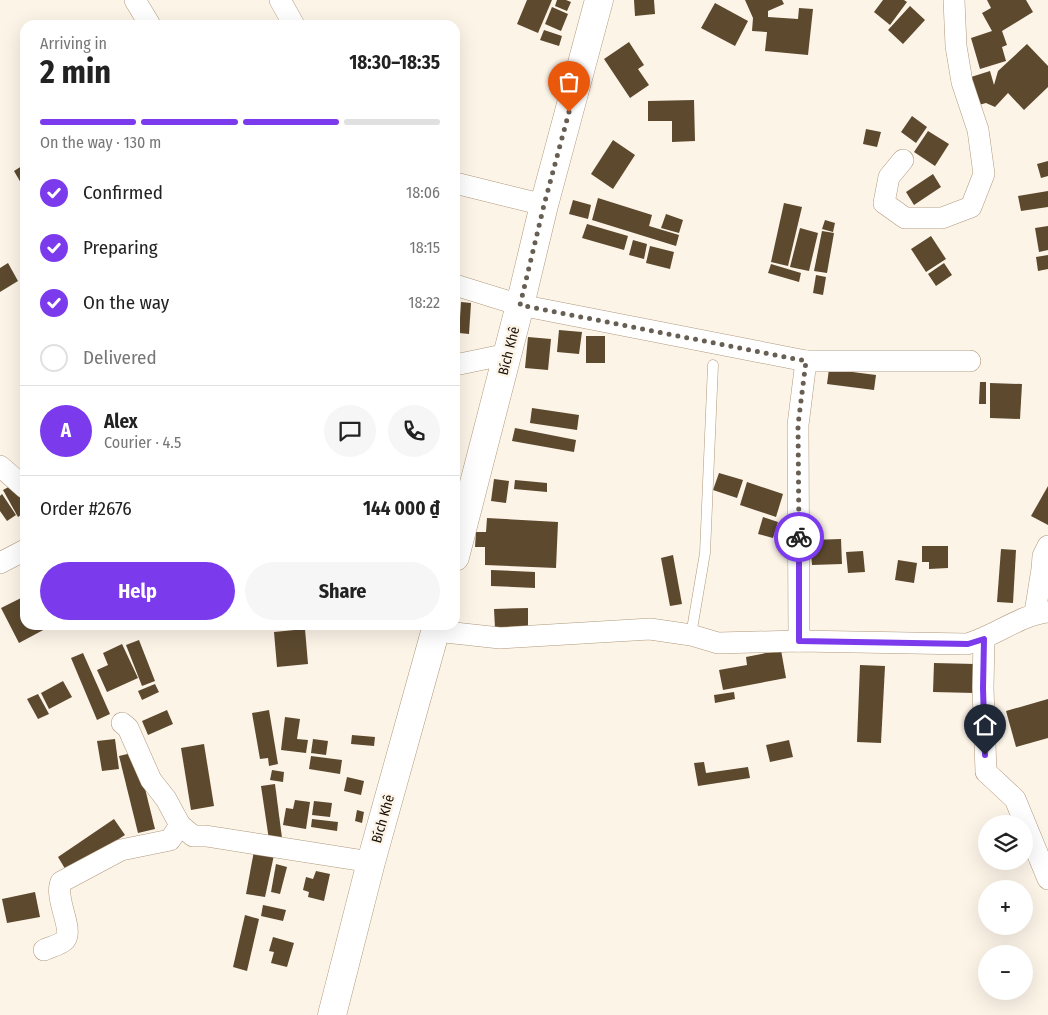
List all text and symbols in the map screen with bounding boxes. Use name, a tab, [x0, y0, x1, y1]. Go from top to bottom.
text: Arriving in	[40, 34, 107, 53]
text: 18:30–18:35	[349, 51, 440, 74]
text: 2 min	[40, 53, 111, 91]
pin	[548, 61, 590, 112]
icon: bag	[555, 68, 583, 96]
text: On the way · 130 m	[40, 133, 161, 152]
icon: check	[40, 179, 68, 207]
text: Confirmed	[83, 181, 163, 204]
text: 18:06	[406, 183, 440, 202]
icon: check	[40, 234, 68, 262]
text: Preparing	[83, 236, 158, 259]
text: 18:15	[409, 238, 440, 257]
icon: check	[40, 289, 68, 317]
text: On the way	[83, 291, 169, 314]
text: 18:22	[408, 293, 440, 312]
street label: Bích Khê	[495, 325, 523, 377]
text: Delivered	[83, 346, 157, 369]
button: chat	[324, 405, 376, 457]
button: phone	[388, 405, 440, 457]
text: Alex	[104, 410, 138, 433]
text: A	[61, 419, 71, 442]
text: Courier · 4.5	[104, 433, 181, 452]
text: Order #2676	[40, 497, 132, 520]
text: 144 000 ₫	[363, 497, 440, 520]
courier	[774, 512, 824, 562]
icon: bike	[785, 523, 813, 551]
button: Help	[40, 562, 235, 620]
button: Share	[245, 562, 440, 620]
pin	[964, 704, 1006, 755]
icon: home	[971, 711, 999, 739]
street label: Bích Khê	[368, 793, 398, 845]
map controls	[978, 815, 1033, 1000]
button: layers	[978, 815, 1033, 870]
button: +	[978, 880, 1033, 935]
button: −	[978, 945, 1033, 1000]

